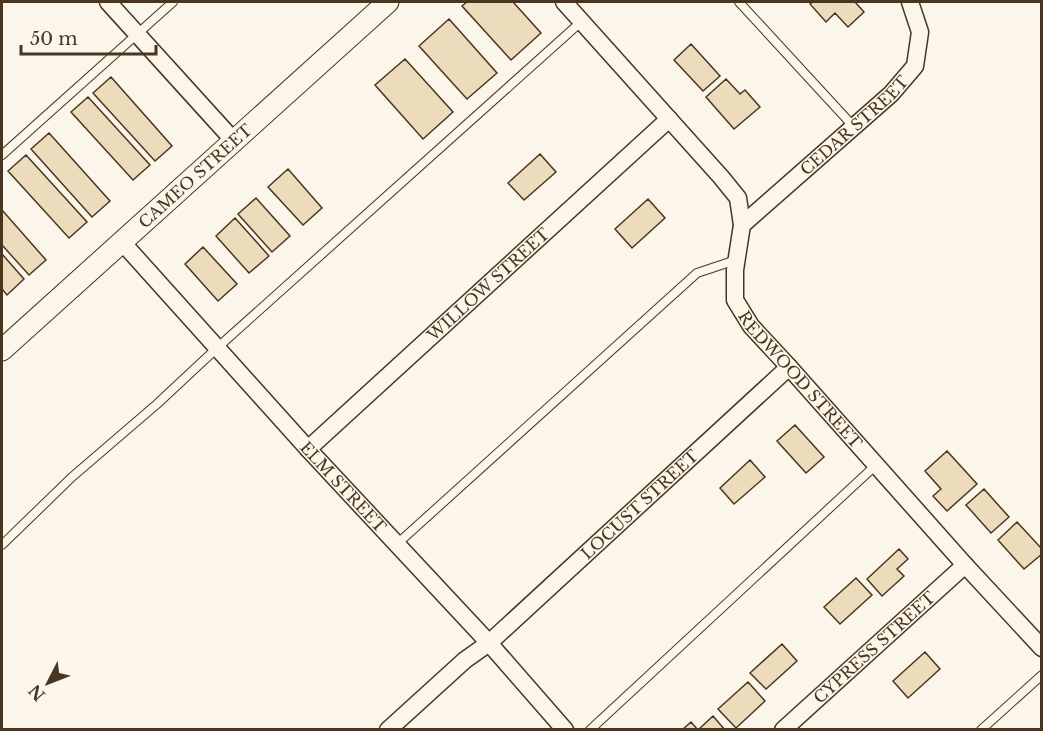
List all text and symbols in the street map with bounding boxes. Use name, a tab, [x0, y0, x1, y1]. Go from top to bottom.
scale bar	[21, 18, 156, 56]
text: 50 m	[30, 28, 78, 50]
street label: CEDAR STREET	[796, 71, 912, 179]
street label: CAMEO STREET	[134, 120, 256, 232]
street label: WILLOW STREET	[422, 224, 553, 346]
street label: REDWOOD STREET	[734, 307, 866, 452]
street label: ELM STREET	[296, 437, 391, 537]
street label: LOCUST STREET	[577, 446, 702, 563]
street label: CYPRESS STREET	[809, 587, 939, 707]
north arrow	[18, 653, 78, 713]
text: N	[24, 681, 49, 705]

